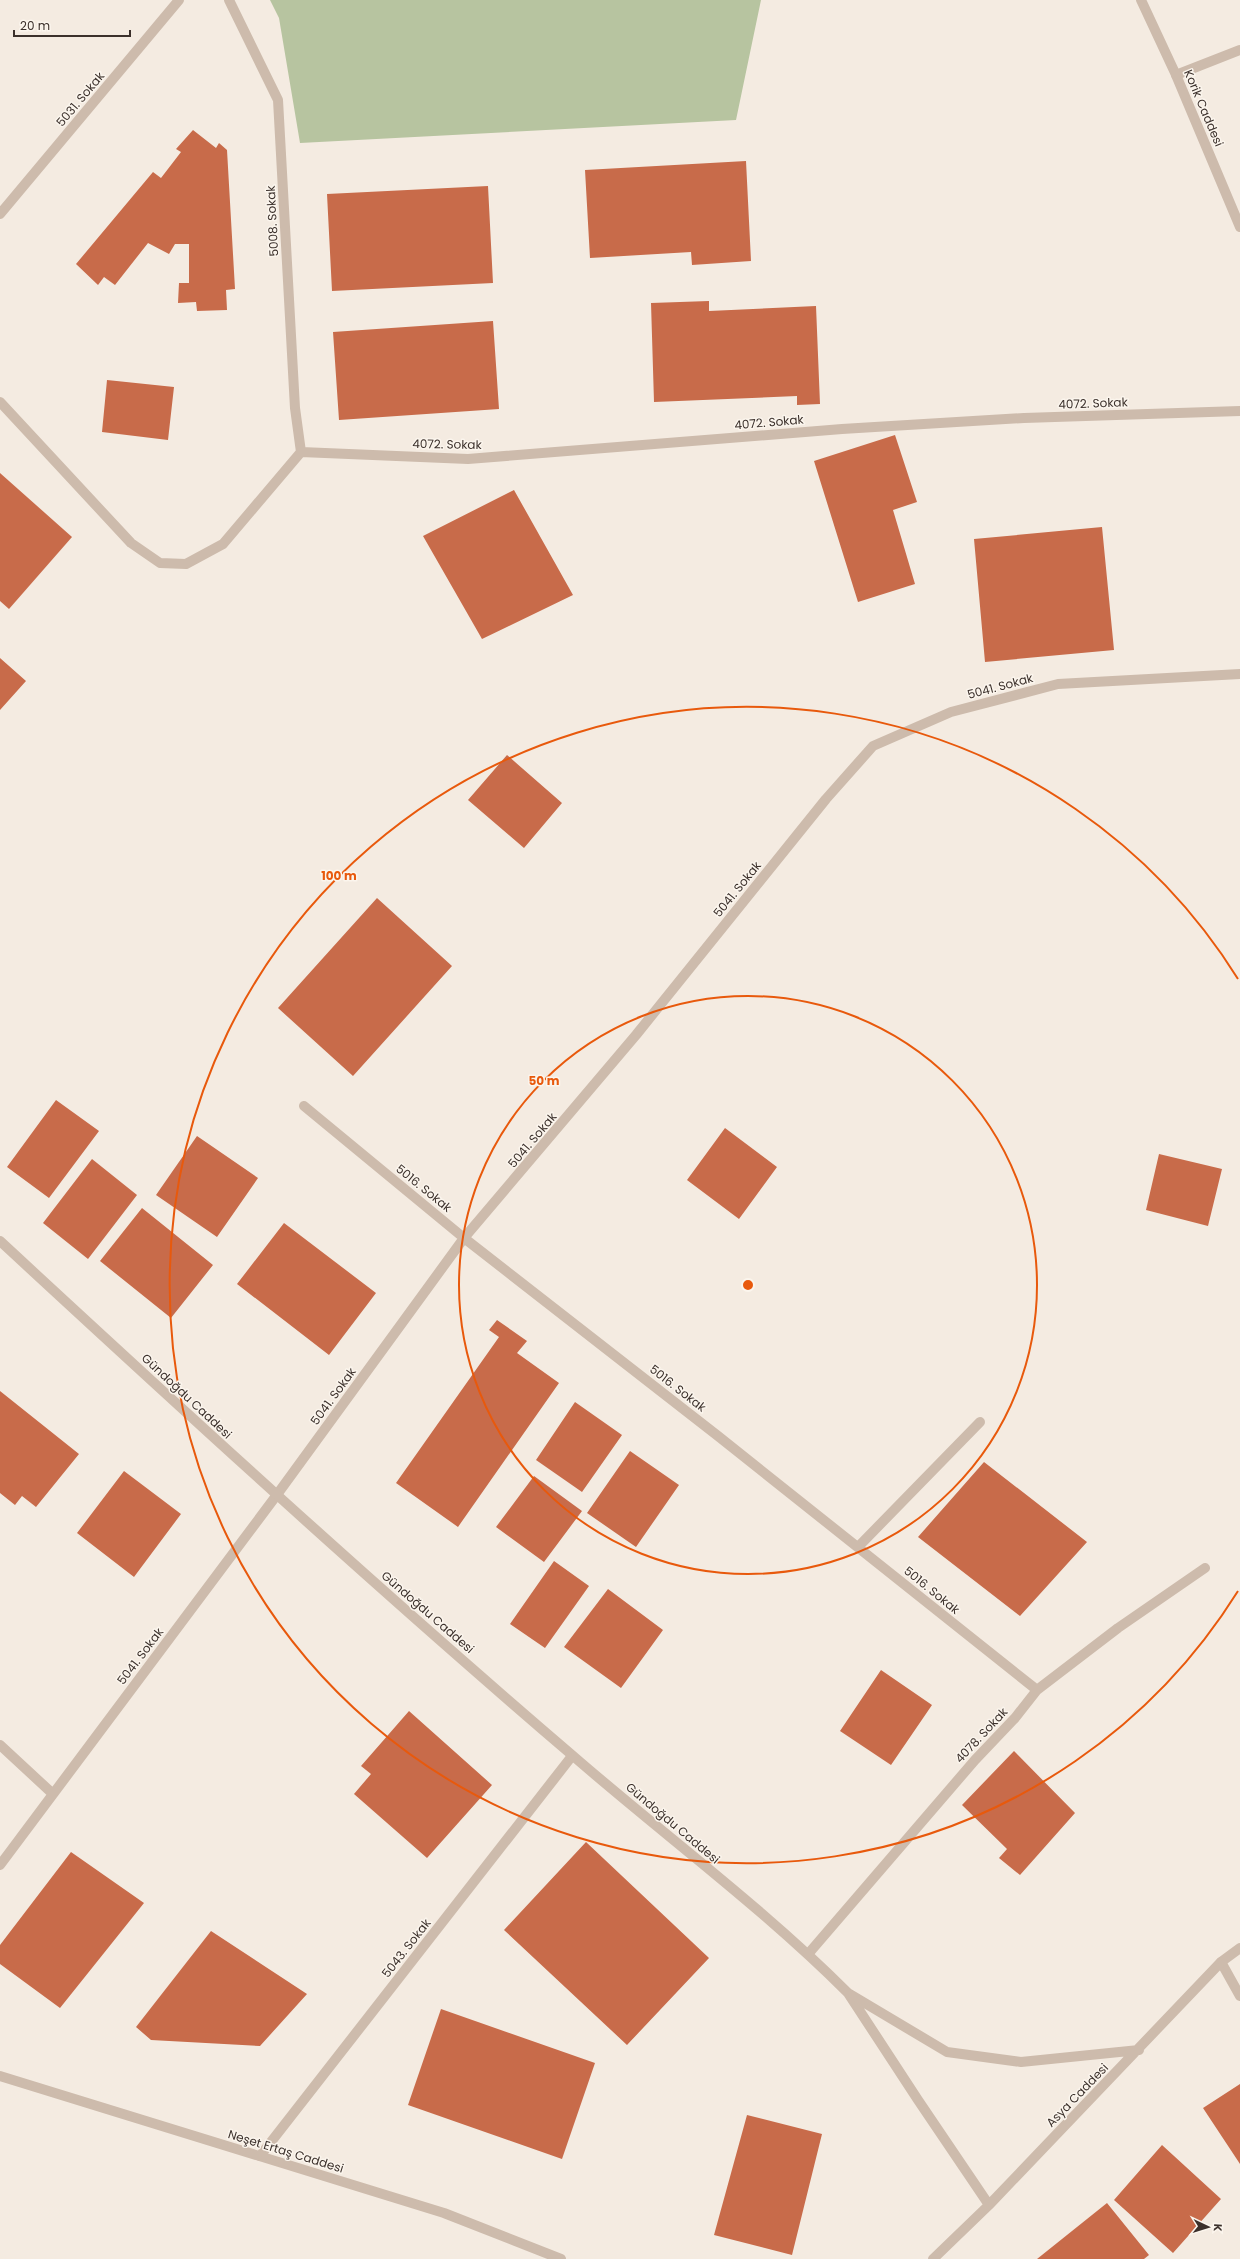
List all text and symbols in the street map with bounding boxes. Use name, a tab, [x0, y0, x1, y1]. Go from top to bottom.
scale bar	[14, 12, 130, 38]
text: 20 m	[20, 17, 50, 34]
street label: 5031. Sokak	[52, 67, 109, 130]
street label: Korik Caddesi	[1180, 67, 1228, 149]
street label: 5008. Sokak	[262, 184, 282, 257]
street label: 4072. Sokak	[1058, 393, 1129, 413]
street label: 4072. Sokak	[734, 410, 805, 433]
street label: 4072. Sokak	[412, 435, 483, 453]
street label: 5041. Sokak	[965, 669, 1036, 703]
street label: 5041. Sokak	[709, 857, 765, 921]
text: 100 m	[321, 867, 357, 884]
text: 50 m	[529, 1072, 560, 1089]
street label: 5041. Sokak	[504, 1108, 561, 1171]
street label: 5016. Sokak	[392, 1160, 456, 1216]
centre of rings	[741, 1278, 755, 1292]
street label: Gündoğdu Caddesi	[138, 1350, 236, 1442]
street label: 5016. Sokak	[646, 1361, 710, 1416]
street label: 5041. Sokak	[306, 1363, 360, 1428]
street label: 5016. Sokak	[900, 1562, 964, 1618]
street label: Gündoğdu Caddesi	[378, 1567, 478, 1657]
street label: 5041. Sokak	[113, 1623, 168, 1688]
street label: 4078. Sokak	[951, 1703, 1012, 1766]
street label: Gündoğdu Caddesi	[622, 1779, 724, 1867]
street label: 5043. Sokak	[378, 1914, 435, 1981]
street label: Asya Caddesi	[1042, 2059, 1112, 2131]
street label: Neşet Ertaş Caddesi	[226, 2125, 346, 2177]
north arrow	[1188, 2207, 1228, 2247]
text: K	[1210, 2223, 1226, 2232]

